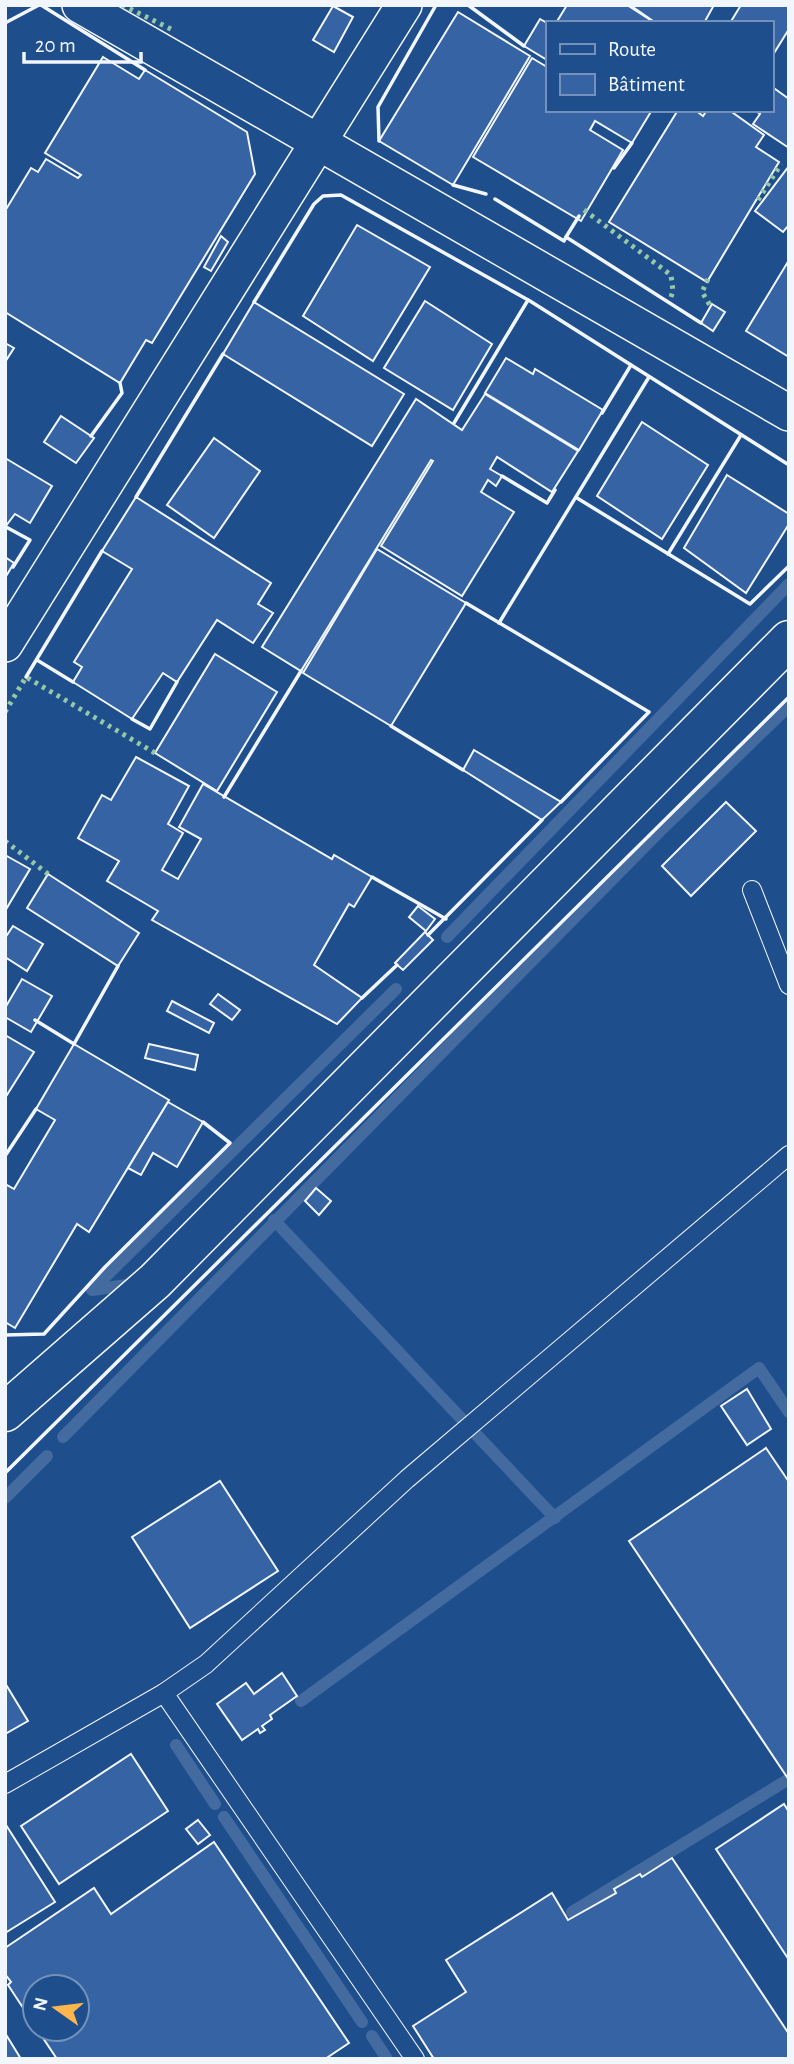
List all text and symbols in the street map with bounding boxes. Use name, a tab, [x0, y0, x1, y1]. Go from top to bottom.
scale bar	[24, 21, 142, 65]
legend	[546, 21, 773, 112]
text: 20 m	[35, 35, 76, 56]
text: Route	[608, 39, 656, 60]
text: Bâtiment	[608, 74, 685, 95]
north arrow	[21, 1973, 91, 2043]
text: N	[30, 1996, 52, 2013]

